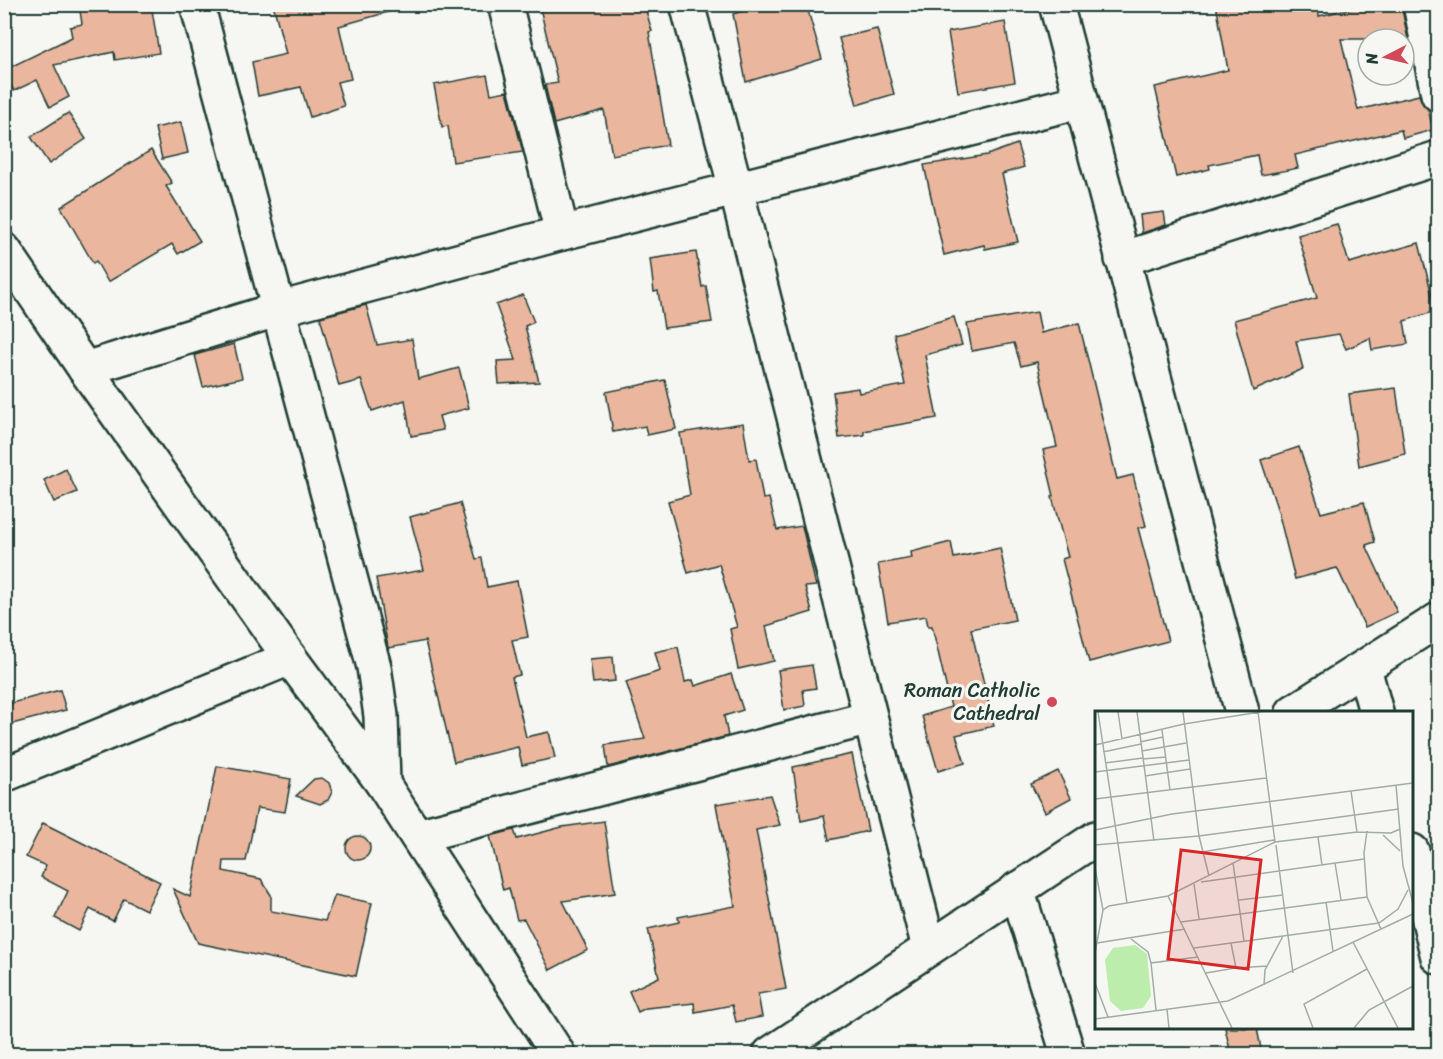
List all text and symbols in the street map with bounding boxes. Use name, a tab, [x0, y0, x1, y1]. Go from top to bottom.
north arrow	[1356, 27, 1416, 87]
text: N	[1356, 51, 1387, 67]
place label: Roman Catholic Cathedral	[904, 673, 1041, 731]
marker: Roman Catholic Cathedral	[1045, 695, 1059, 709]
inset map	[1095, 711, 1413, 1029]

